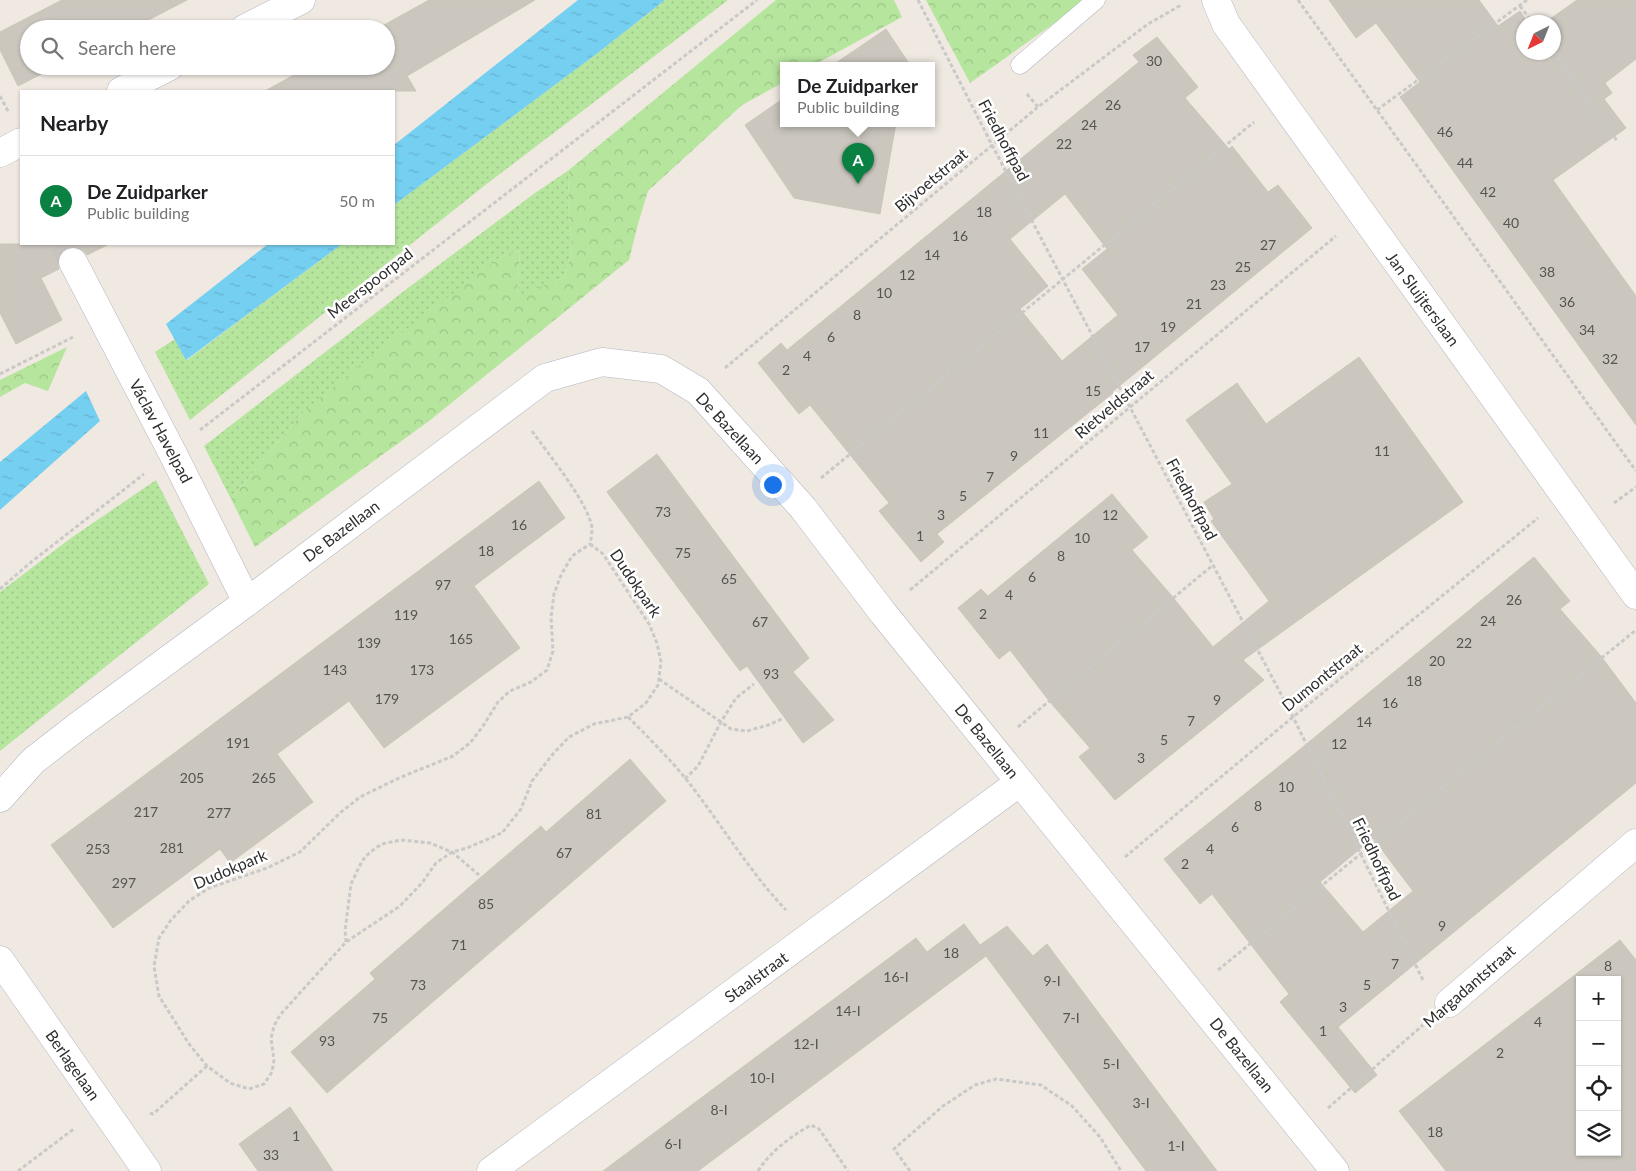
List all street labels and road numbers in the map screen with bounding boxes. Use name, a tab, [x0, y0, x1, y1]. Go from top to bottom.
street label: Friedhoffpad	[975, 96, 1034, 184]
street label: Bijvoetstraat	[890, 144, 971, 215]
street label: Meerspoorpad	[323, 243, 416, 322]
street label: Jan Sluijterslaan	[1383, 248, 1464, 350]
street label: Rietveldstraat	[1070, 365, 1157, 442]
street label: Václav Havelpad	[126, 376, 197, 486]
street label: De Bazellaan	[692, 388, 768, 467]
street label: Friedhoffpad	[1163, 455, 1222, 543]
street label: De Bazellaan	[299, 496, 383, 565]
street label: Dudokpark	[607, 545, 667, 621]
street label: Dumontstraat	[1278, 638, 1366, 715]
street label: De Bazellaan	[951, 699, 1023, 782]
street label: Friedhoffpad	[1349, 814, 1406, 903]
street label: Dudokpark	[190, 844, 270, 893]
street label: Margadantstraat	[1419, 940, 1519, 1031]
street label: Staalstraat	[720, 947, 791, 1006]
street label: De Bazellaan	[1206, 1013, 1278, 1096]
street label: Berlagelaan	[42, 1026, 105, 1104]

